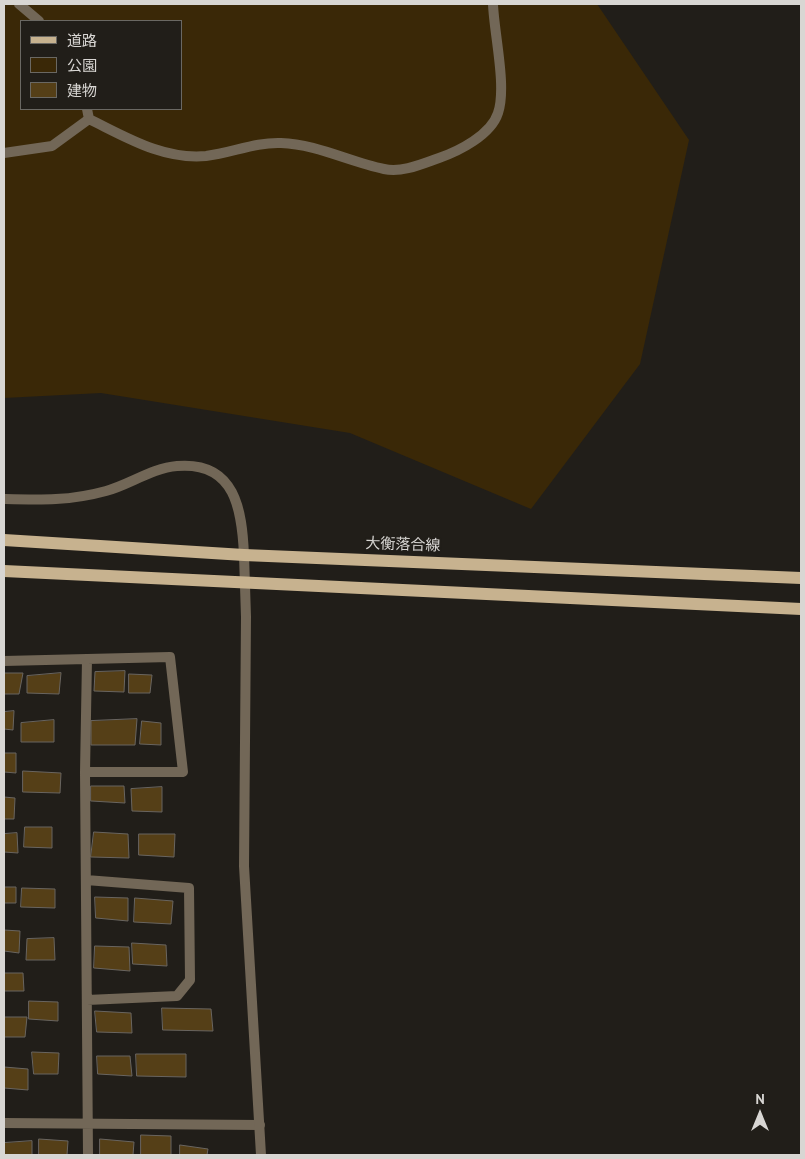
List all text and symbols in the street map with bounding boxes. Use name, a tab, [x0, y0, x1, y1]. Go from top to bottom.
legend	[20, 20, 182, 110]
text: 道路	[67, 31, 97, 50]
text: 公園	[67, 56, 97, 75]
text: 建物	[67, 81, 97, 100]
street label: 大衡落合線	[365, 535, 441, 555]
north arrow	[735, 1089, 785, 1139]
text: N	[755, 1090, 765, 1108]

